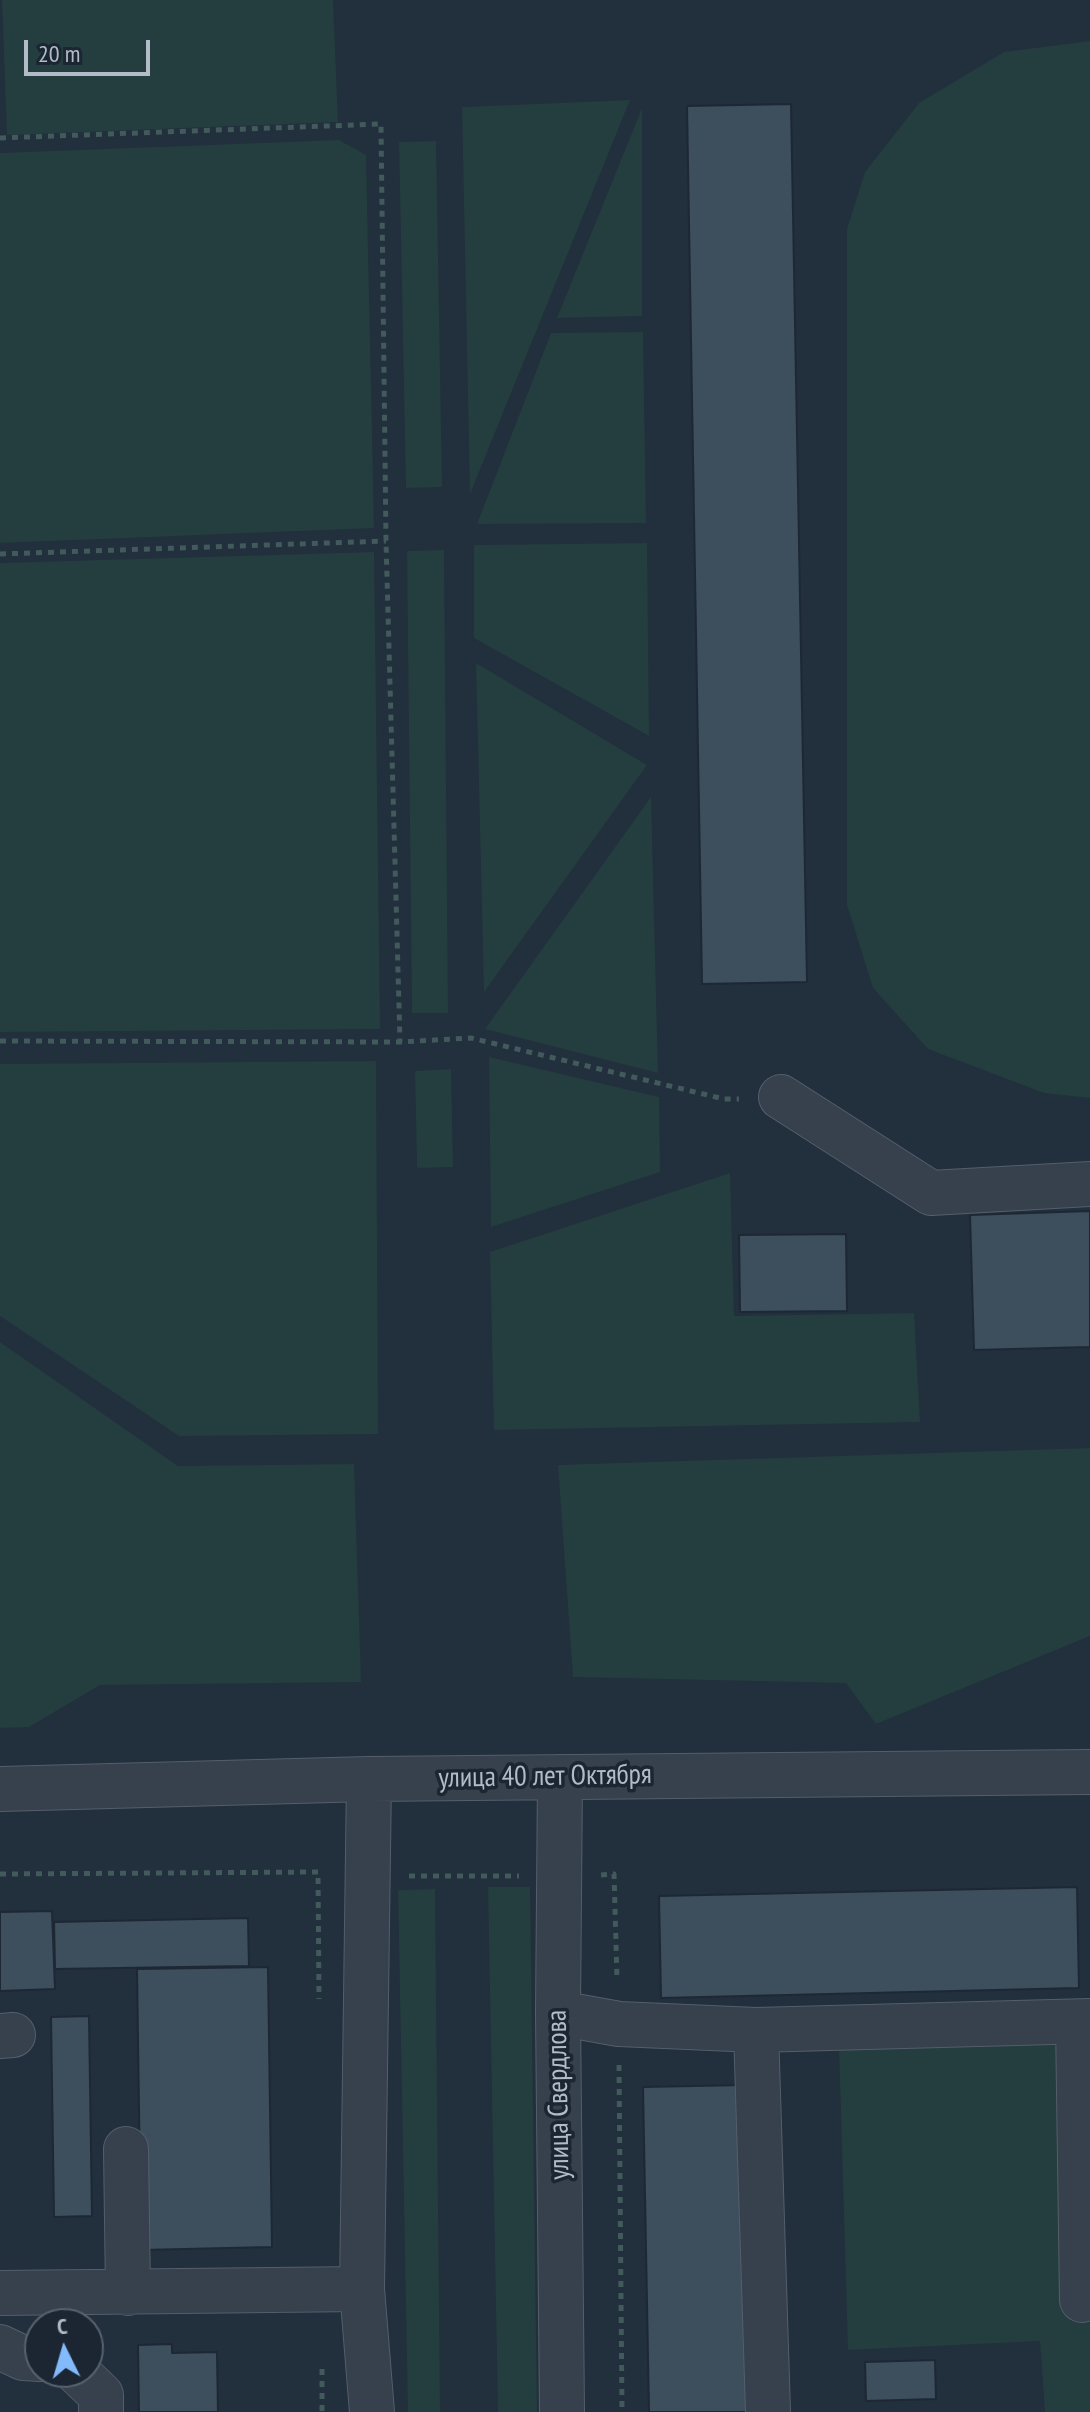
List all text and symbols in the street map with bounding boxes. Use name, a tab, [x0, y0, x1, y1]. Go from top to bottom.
scale bar	[28, 24, 154, 74]
text: 20 m	[38, 38, 80, 69]
street label: улица 40 лет Октября	[438, 1758, 652, 1796]
street label: улица Свердлова	[541, 2010, 577, 2180]
north arrow	[24, 2308, 104, 2388]
text: С	[56, 2312, 68, 2340]

